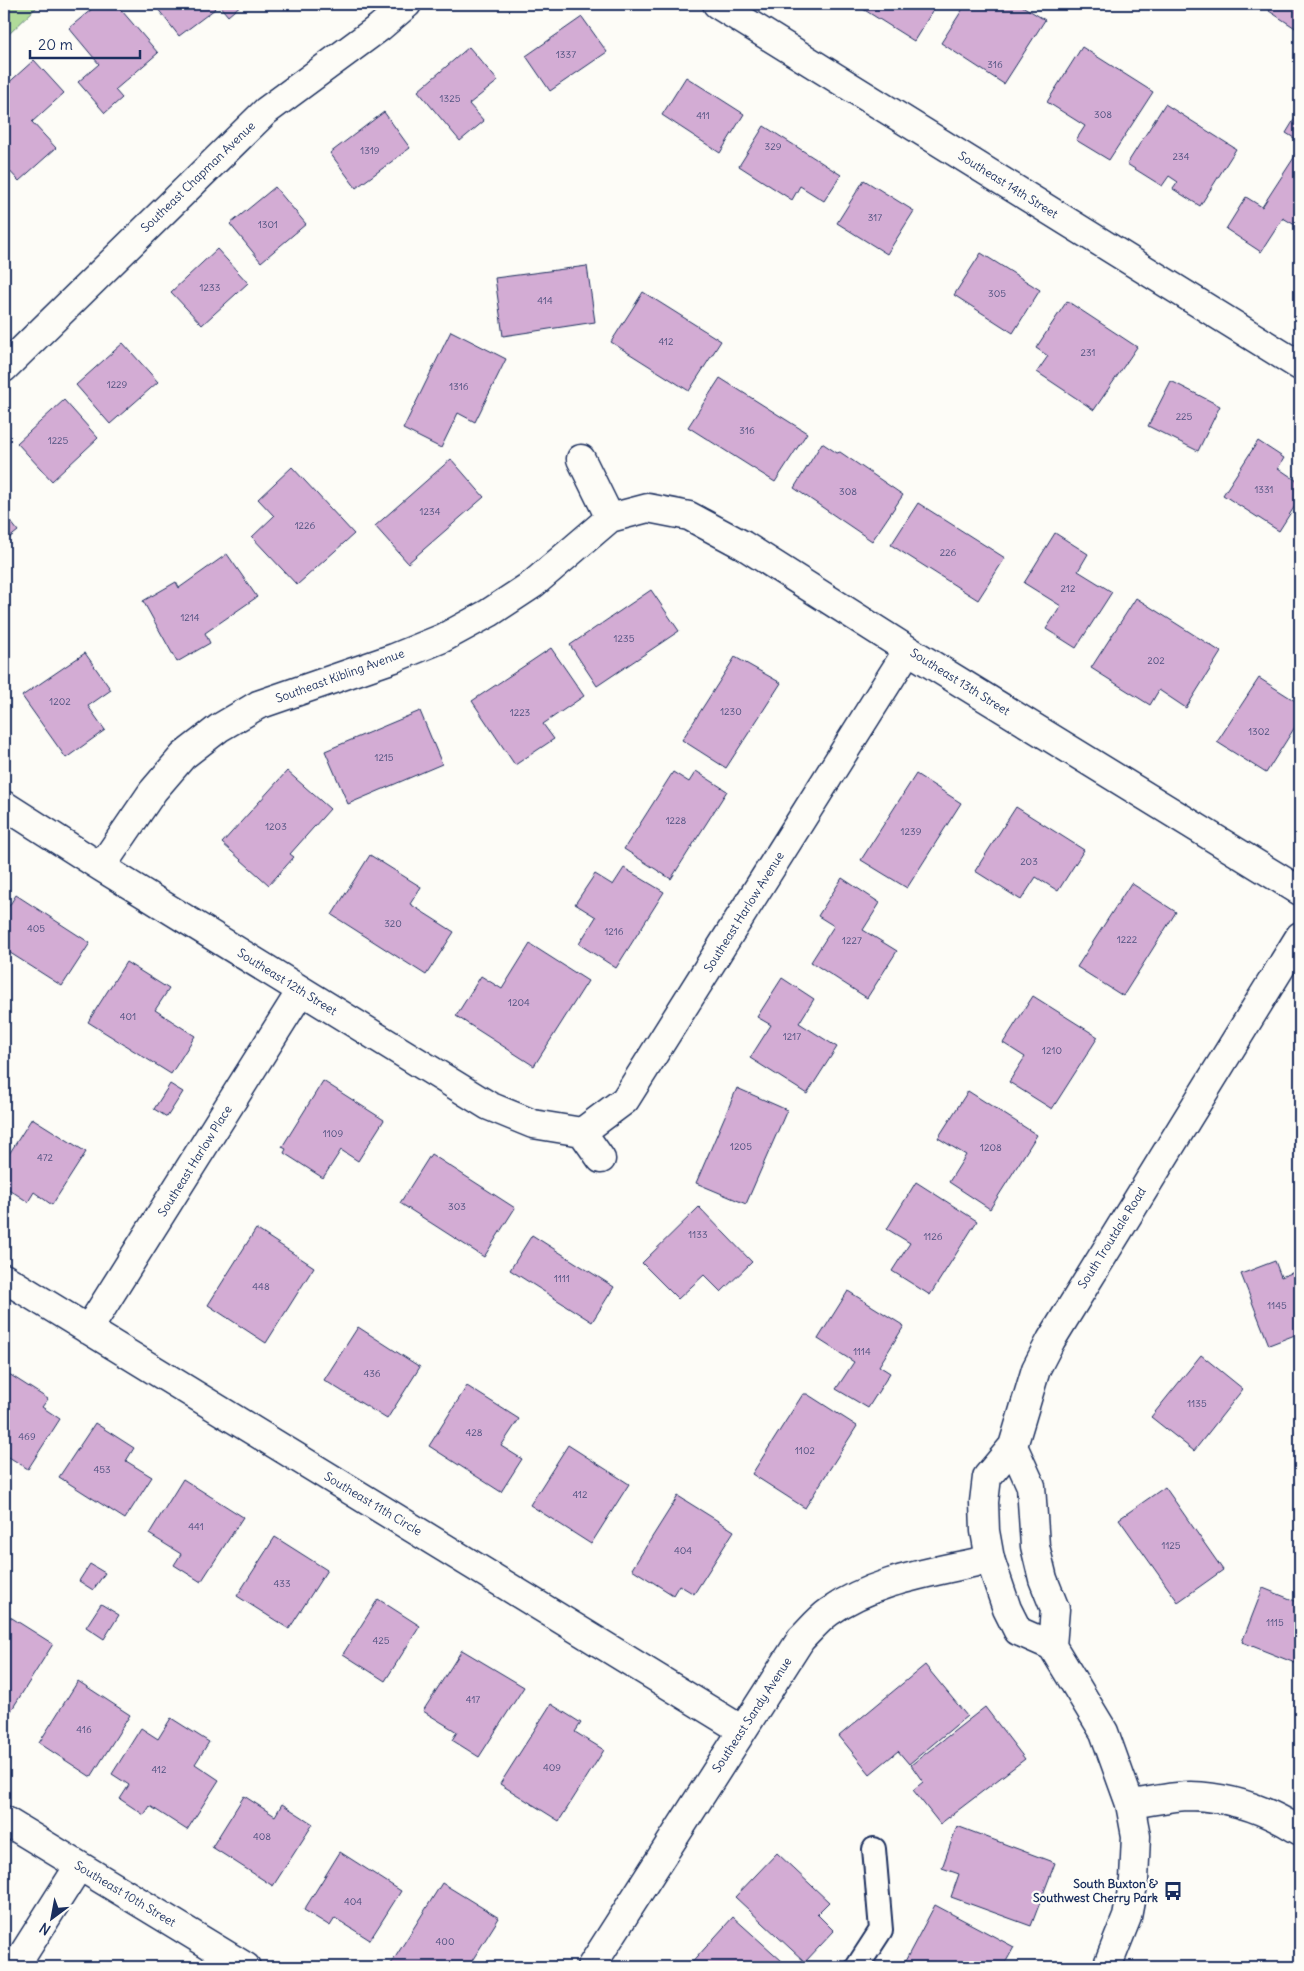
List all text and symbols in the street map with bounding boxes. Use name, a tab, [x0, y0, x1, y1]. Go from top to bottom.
scale bar	[30, 28, 140, 60]
text: 20 m	[38, 35, 73, 54]
house number: 1337	[556, 48, 576, 61]
house number: 316	[987, 58, 1003, 71]
house number: 1325	[440, 92, 461, 105]
house number: 308	[1094, 108, 1112, 121]
house number: 411	[696, 109, 710, 122]
street label: Southeast Chapman Avenue	[137, 118, 258, 235]
house number: 329	[765, 140, 782, 153]
house number: 1319	[360, 144, 380, 157]
street label: Southeast 14th Street	[956, 148, 1061, 221]
house number: 234	[1173, 150, 1190, 163]
house number: 317	[868, 211, 882, 224]
house number: 1301	[258, 218, 278, 231]
house number: 1233	[200, 281, 221, 294]
house number: 305	[988, 287, 1006, 300]
house number: 414	[537, 294, 553, 307]
house number: 412	[658, 335, 674, 348]
house number: 231	[1080, 346, 1096, 359]
house number: 1229	[107, 378, 128, 391]
house number: 1316	[449, 380, 469, 393]
house number: 225	[1176, 410, 1193, 423]
house number: 316	[739, 424, 755, 437]
house number: 1225	[48, 434, 69, 447]
house number: 1331	[1254, 483, 1274, 496]
house number: 308	[839, 485, 857, 498]
house number: 1234	[420, 505, 441, 518]
house number: 1226	[295, 519, 316, 532]
house number: 226	[940, 546, 957, 559]
house number: 212	[1061, 582, 1076, 595]
house number: 1214	[180, 611, 200, 624]
house number: 1235	[614, 632, 635, 645]
street label: Southeast Kibling Avenue	[273, 645, 406, 706]
street label: Southeast 13th Street	[908, 645, 1013, 718]
house number: 202	[1147, 654, 1165, 667]
house number: 1202	[49, 695, 71, 708]
house number: 1230	[720, 705, 742, 718]
house number: 1223	[510, 706, 531, 719]
house number: 1302	[1248, 725, 1270, 738]
house number: 1215	[374, 751, 394, 764]
house number: 1228	[666, 814, 687, 827]
house number: 1203	[265, 820, 287, 833]
house number: 1239	[901, 825, 922, 838]
street label: Southeast Harlow Avenue	[700, 849, 787, 975]
house number: 203	[1020, 855, 1038, 868]
house number: 320	[384, 917, 402, 930]
house number: 405	[27, 922, 45, 935]
house number: 1216	[604, 925, 624, 938]
house number: 1222	[1117, 933, 1138, 946]
house number: 1227	[842, 934, 862, 947]
street label: Southeast 12th Street	[235, 945, 340, 1018]
house number: 1204	[508, 996, 530, 1009]
house number: 401	[120, 1010, 136, 1023]
house number: 1217	[783, 1030, 801, 1043]
house number: 1210	[1042, 1044, 1062, 1057]
street label: Southeast Harlow Place	[154, 1102, 235, 1219]
house number: 1109	[323, 1127, 343, 1140]
house number: 1205	[730, 1140, 752, 1153]
house number: 1208	[980, 1141, 1002, 1154]
house number: 472	[37, 1151, 54, 1164]
street label: South Troutdale Road	[1074, 1184, 1149, 1291]
house number: 303	[448, 1200, 466, 1213]
house number: 1133	[688, 1228, 708, 1241]
house number: 1126	[923, 1230, 943, 1243]
house number: 1111	[554, 1272, 570, 1285]
house number: 448	[252, 1280, 270, 1293]
house number: 1145	[1267, 1299, 1287, 1312]
house number: 1114	[853, 1345, 871, 1358]
house number: 436	[363, 1367, 381, 1380]
house number: 1135	[1187, 1397, 1207, 1410]
house number: 428	[465, 1426, 483, 1439]
house number: 469	[18, 1430, 36, 1443]
house number: 1102	[795, 1444, 816, 1457]
house number: 453	[93, 1463, 111, 1476]
street label: Southeast 11th Circle	[322, 1469, 425, 1539]
house number: 412	[572, 1488, 588, 1501]
house number: 441	[188, 1520, 204, 1533]
house number: 1125	[1161, 1539, 1181, 1552]
house number: 404	[674, 1544, 692, 1557]
house number: 433	[273, 1577, 291, 1590]
house number: 1115	[1266, 1616, 1284, 1629]
house number: 425	[372, 1634, 390, 1647]
street label: Southeast Sandy Avenue	[709, 1654, 794, 1775]
house number: 417	[466, 1693, 480, 1706]
house number: 416	[76, 1723, 92, 1736]
house number: 409	[543, 1761, 561, 1774]
house number: 412	[151, 1763, 167, 1776]
house number: 408	[253, 1830, 271, 1843]
street label: Southeast 10th Street	[72, 1857, 179, 1930]
place label: South Buxton & Southwest Cherry Park	[1033, 1876, 1159, 1906]
bus stop icon: South Buxton & Southwest Cherry Park	[1162, 1880, 1184, 1902]
north arrow	[28, 1894, 78, 1944]
house number: 404	[344, 1895, 362, 1908]
text: N	[36, 1919, 54, 1939]
house number: 400	[436, 1935, 454, 1948]

